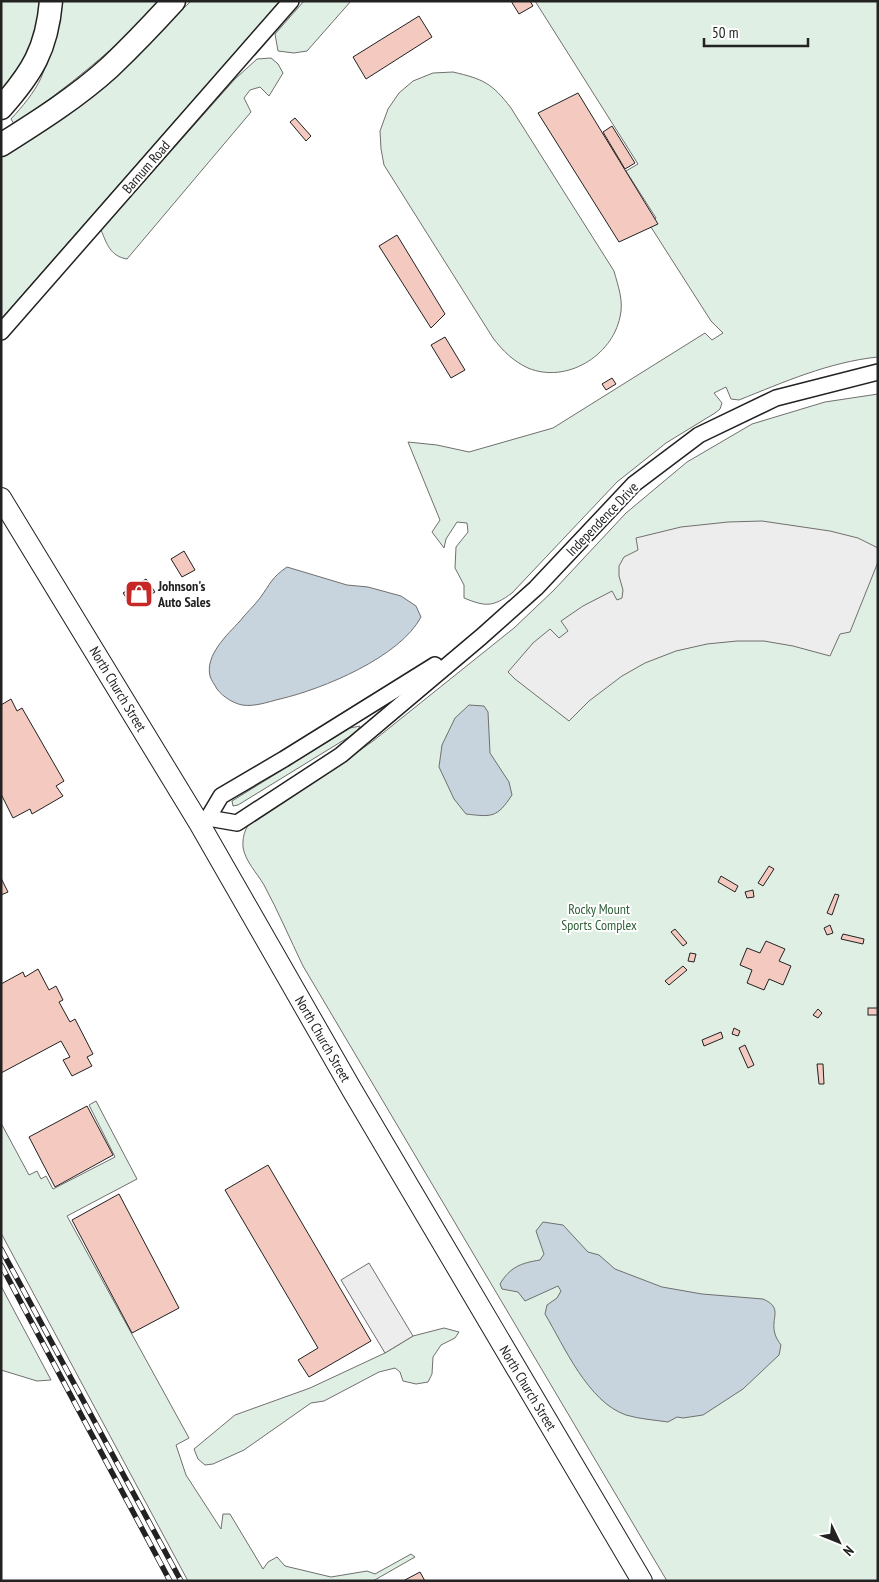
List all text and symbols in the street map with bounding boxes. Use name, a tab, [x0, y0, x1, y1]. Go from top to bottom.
scale bar	[704, 15, 808, 47]
text: 50 m	[712, 23, 738, 42]
street label: Barnum Road	[118, 137, 174, 197]
street label: Independence Drive	[562, 478, 642, 560]
place label: Johnson's Auto Sales	[157, 577, 211, 611]
shop icon: Johnson's Auto Sales	[124, 579, 154, 609]
street label: North Church Street	[85, 643, 151, 735]
park label: Rocky Mount Sports Complex	[561, 900, 637, 934]
street label: North Church Street	[291, 993, 355, 1085]
street label: North Church Street	[495, 1342, 561, 1434]
north arrow	[814, 1517, 864, 1567]
text: N	[839, 1542, 858, 1560]

